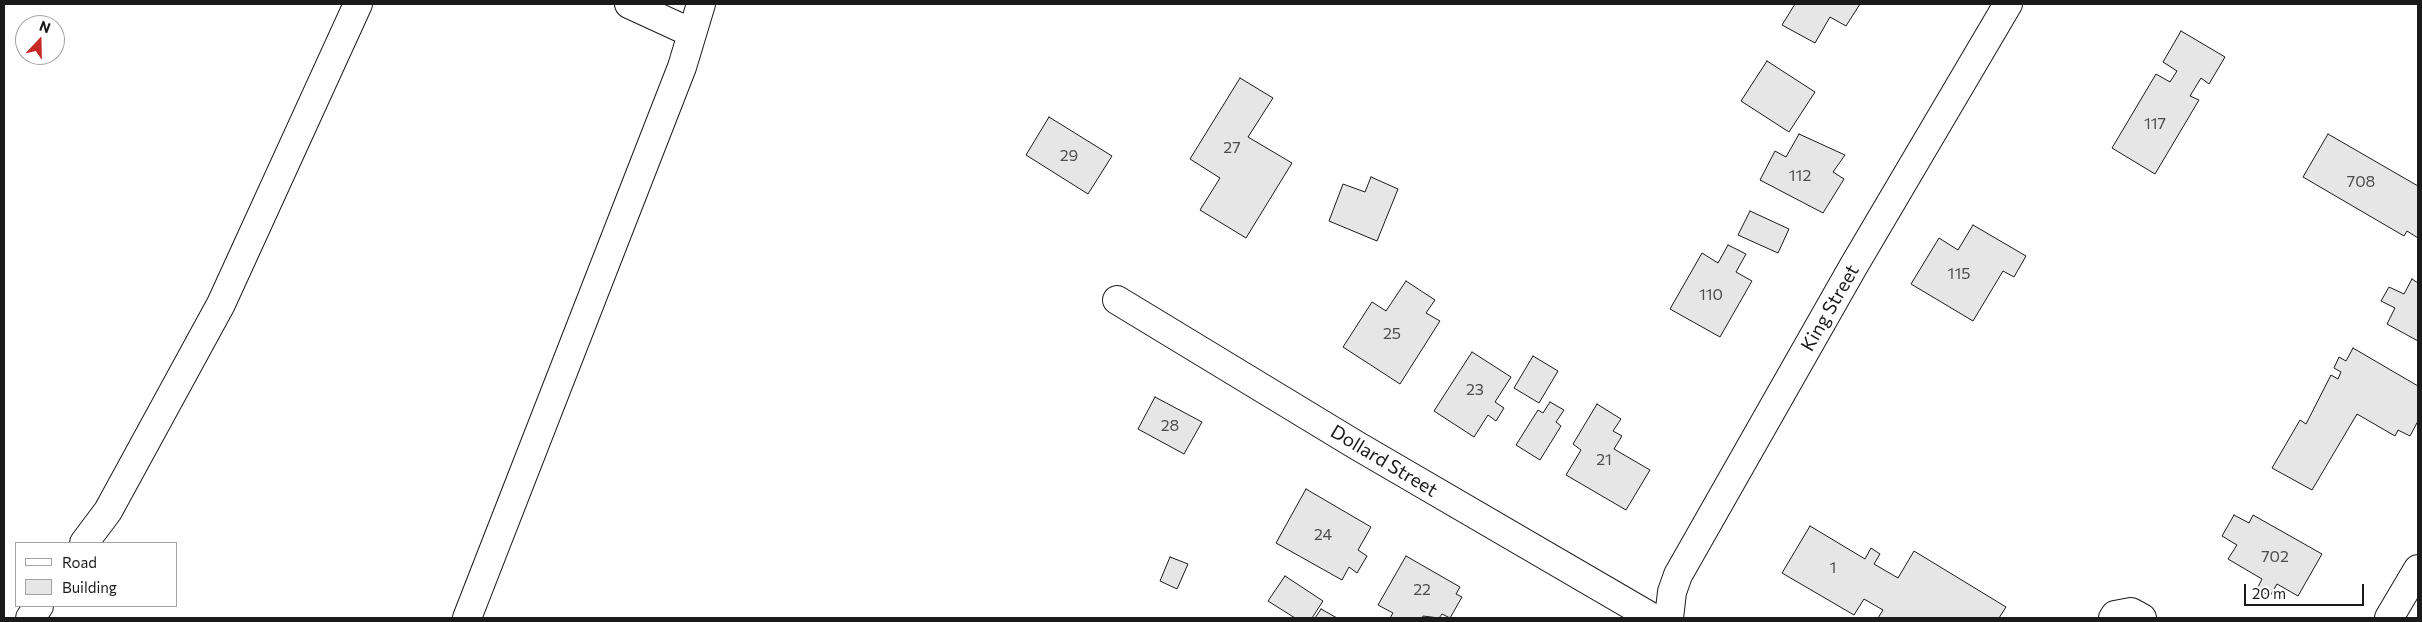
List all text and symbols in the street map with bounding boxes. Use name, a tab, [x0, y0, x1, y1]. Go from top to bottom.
north arrow	[15, 15, 65, 65]
text: N	[37, 17, 53, 36]
house number: 117	[2144, 114, 2166, 134]
house number: 27	[1223, 138, 1241, 158]
house number: 29	[1060, 146, 1078, 166]
house number: 112	[1789, 166, 1811, 186]
house number: 708	[2347, 172, 2375, 192]
street label: King Street	[1796, 261, 1864, 355]
house number: 115	[1948, 264, 1970, 284]
house number: 110	[1699, 285, 1723, 305]
house number: 25	[1383, 324, 1401, 344]
house number: 23	[1466, 380, 1484, 400]
house number: 28	[1161, 416, 1179, 436]
street label: Dollard Street	[1326, 420, 1442, 502]
house number: 21	[1596, 450, 1612, 470]
house number: 24	[1314, 525, 1332, 545]
legend	[15, 542, 178, 607]
house number: 702	[2261, 547, 2289, 567]
text: Road	[62, 553, 97, 571]
house number: 1	[1830, 558, 1836, 578]
scale bar	[2247, 574, 2367, 606]
text: Building	[62, 578, 117, 596]
house number: 22	[1413, 580, 1431, 600]
text: 20 m	[2252, 584, 2286, 602]

